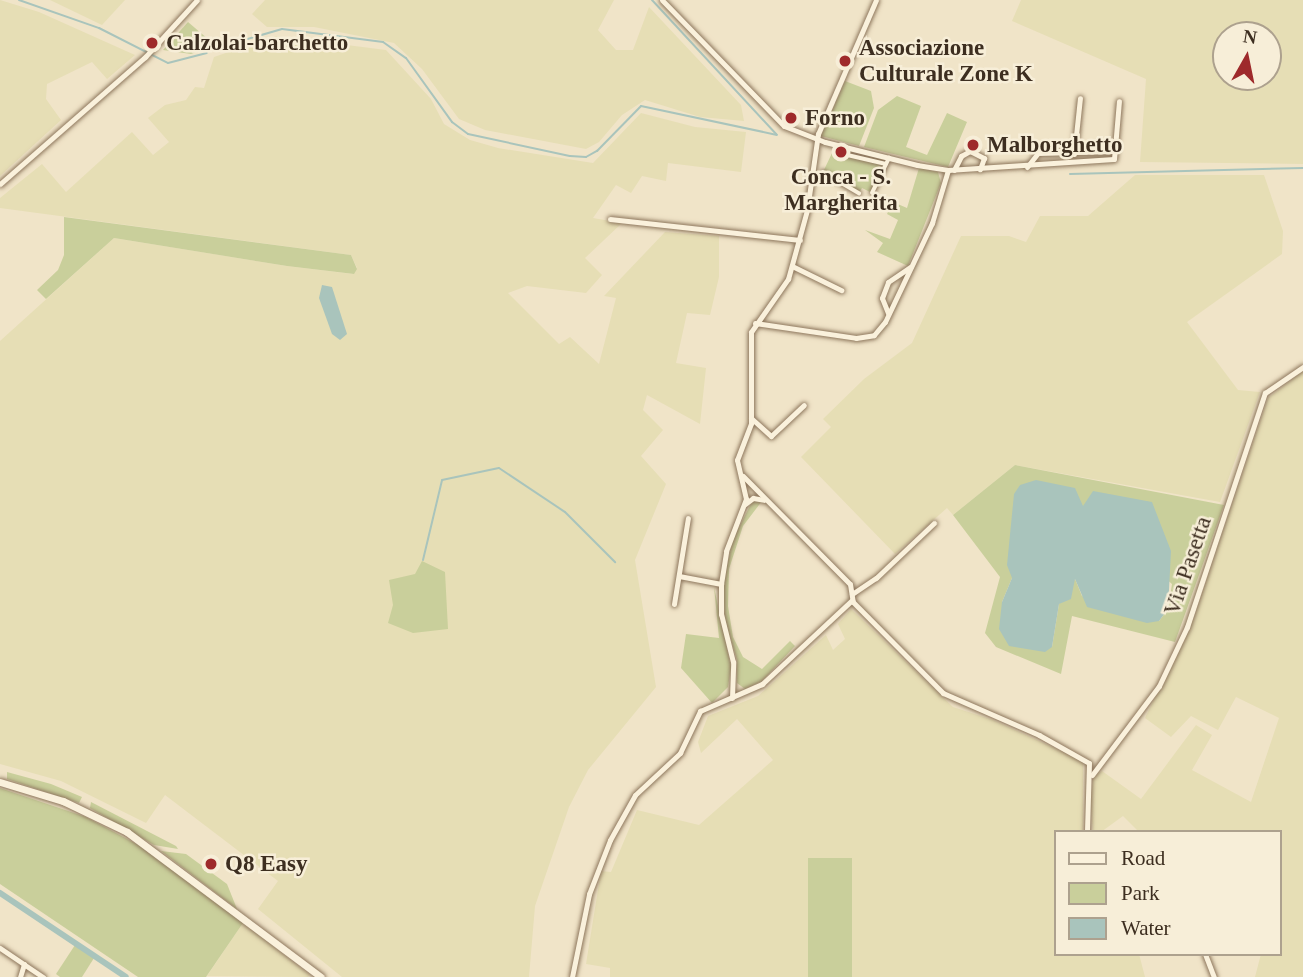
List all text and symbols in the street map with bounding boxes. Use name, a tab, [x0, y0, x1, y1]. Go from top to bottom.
north arrow	[1212, 21, 1282, 91]
text: N	[1242, 25, 1258, 48]
place label: Calzolai-barchetto	[166, 29, 348, 57]
place label: Associazione Culturale Zone K	[859, 34, 1033, 88]
marker: Calzolai-barchetto	[144, 35, 160, 51]
marker: Associazione Culturale Zone K	[837, 53, 853, 69]
place label: Forno	[805, 104, 865, 132]
marker: Forno	[783, 110, 799, 126]
place label: Malborghetto	[987, 131, 1122, 159]
marker: Malborghetto	[965, 137, 981, 153]
marker: Conca - S. Margherita	[833, 144, 849, 160]
place label: Conca - S. Margherita	[784, 163, 898, 217]
street label: Via Pasetta	[1158, 513, 1218, 619]
legend	[1054, 830, 1282, 956]
text: Road	[1121, 846, 1165, 870]
place label: Q8 Easy	[225, 850, 307, 878]
marker: Q8 Easy	[203, 856, 219, 872]
text: Park	[1121, 881, 1160, 905]
text: Water	[1121, 916, 1171, 940]

